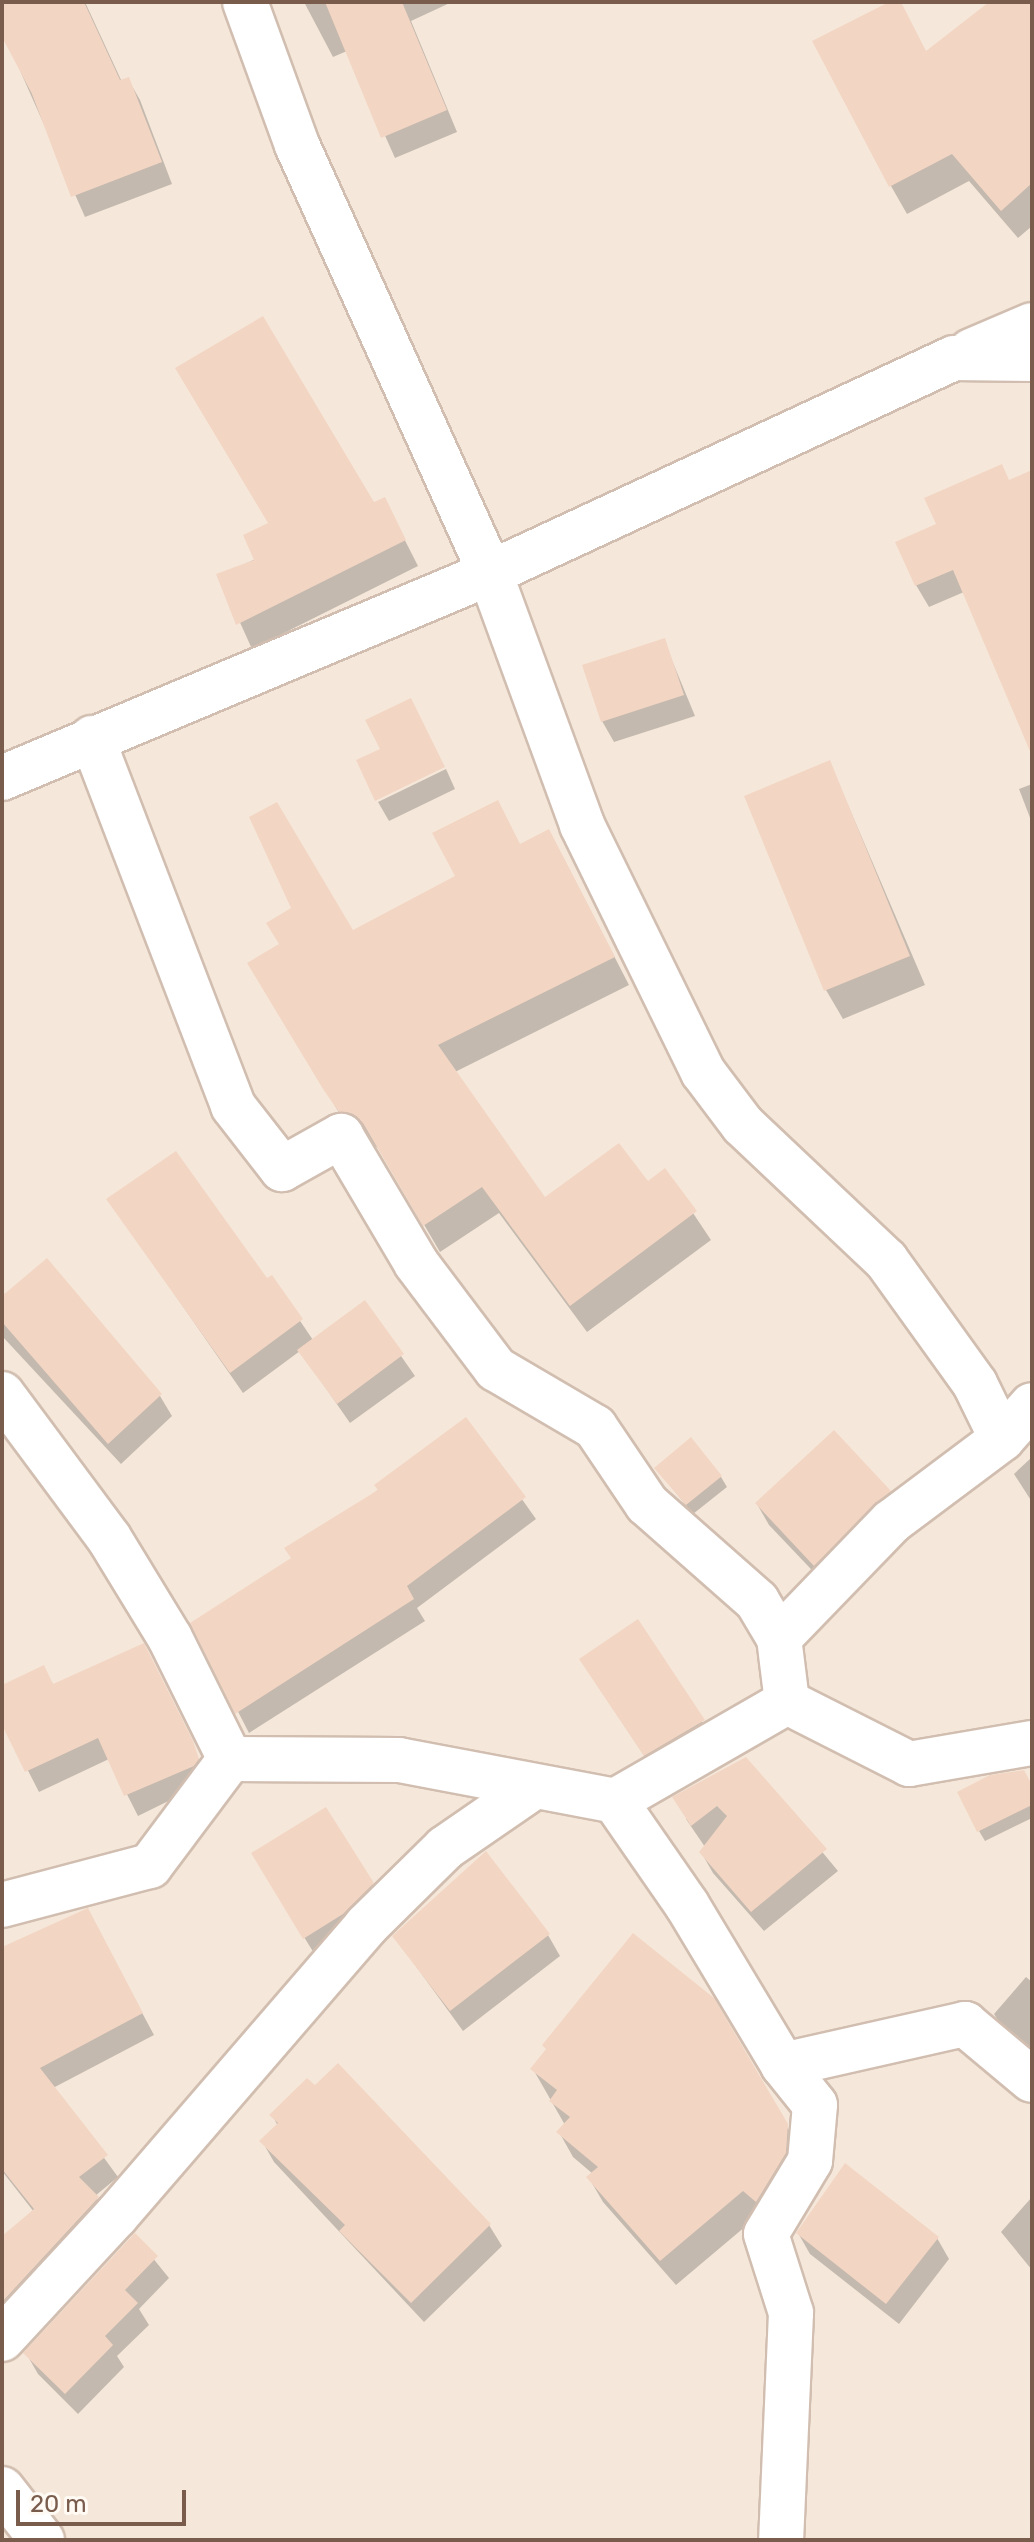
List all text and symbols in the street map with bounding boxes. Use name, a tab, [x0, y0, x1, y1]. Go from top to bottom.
scale bar	[20, 2474, 190, 2524]
text: 20 m	[30, 2490, 87, 2518]

